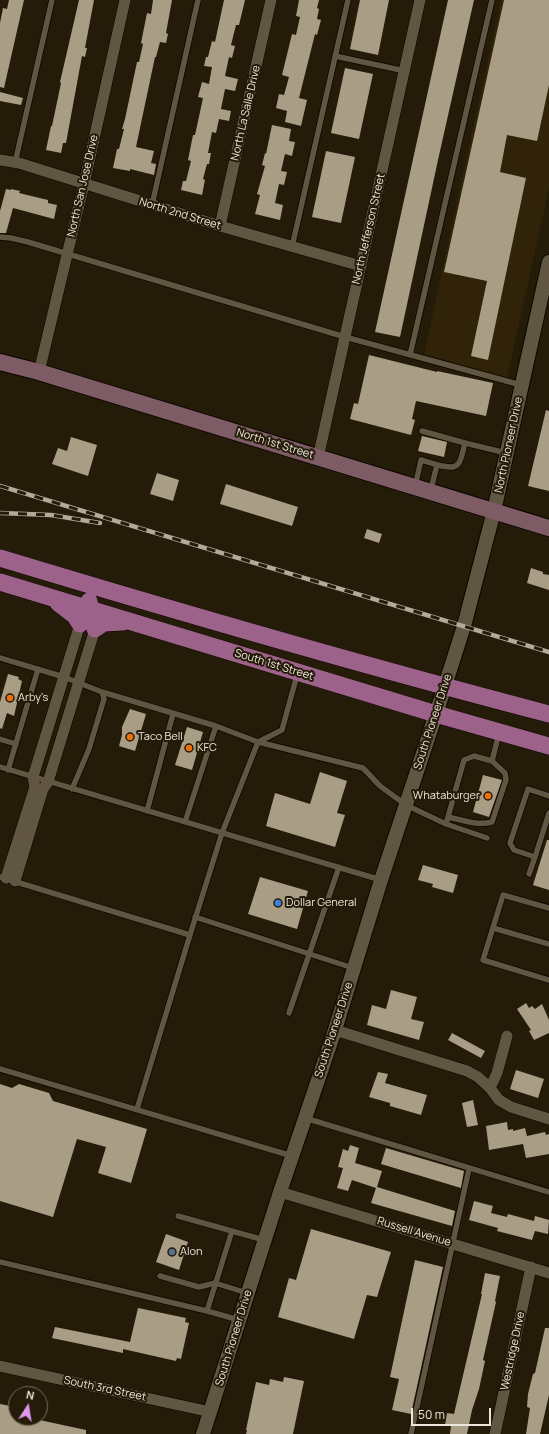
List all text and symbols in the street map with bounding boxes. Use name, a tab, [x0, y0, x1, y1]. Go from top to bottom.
street label: North La Salle Drive	[229, 64, 263, 162]
street label: North San Jose Drive	[65, 134, 101, 238]
street label: North Jefferson Street	[350, 172, 388, 286]
street label: North 2nd Street	[137, 195, 223, 233]
street label: North Pioneer Drive	[492, 396, 526, 494]
street label: North 1st Street	[235, 426, 315, 462]
street label: South 1st Street	[233, 647, 315, 683]
street label: South Pioneer Drive	[411, 672, 455, 772]
place label: Arby's	[18, 691, 48, 705]
marker: Arby's	[5, 693, 15, 703]
place label: Taco Bell	[138, 730, 183, 744]
marker: Taco Bell	[125, 732, 135, 742]
place label: KFC	[197, 741, 217, 755]
marker: KFC	[184, 743, 194, 753]
place label: Whataburger	[413, 789, 480, 803]
marker: Whataburger	[483, 791, 493, 801]
place label: Dollar General	[286, 896, 357, 910]
marker: Dollar General	[273, 898, 283, 908]
street label: South Pioneer Drive	[312, 980, 356, 1080]
street label: Russell Avenue	[376, 1215, 452, 1249]
place label: Alon	[180, 1245, 203, 1259]
marker: Alon	[167, 1247, 177, 1257]
street label: South Pioneer Drive	[213, 1288, 255, 1388]
street label: Westridge Drive	[498, 1310, 528, 1392]
street label: South 3rd Street	[63, 1374, 147, 1404]
north arrow	[8, 1386, 48, 1426]
text: N	[25, 1387, 36, 1403]
scale bar	[413, 1400, 493, 1426]
text: 50 m	[418, 1406, 445, 1423]

